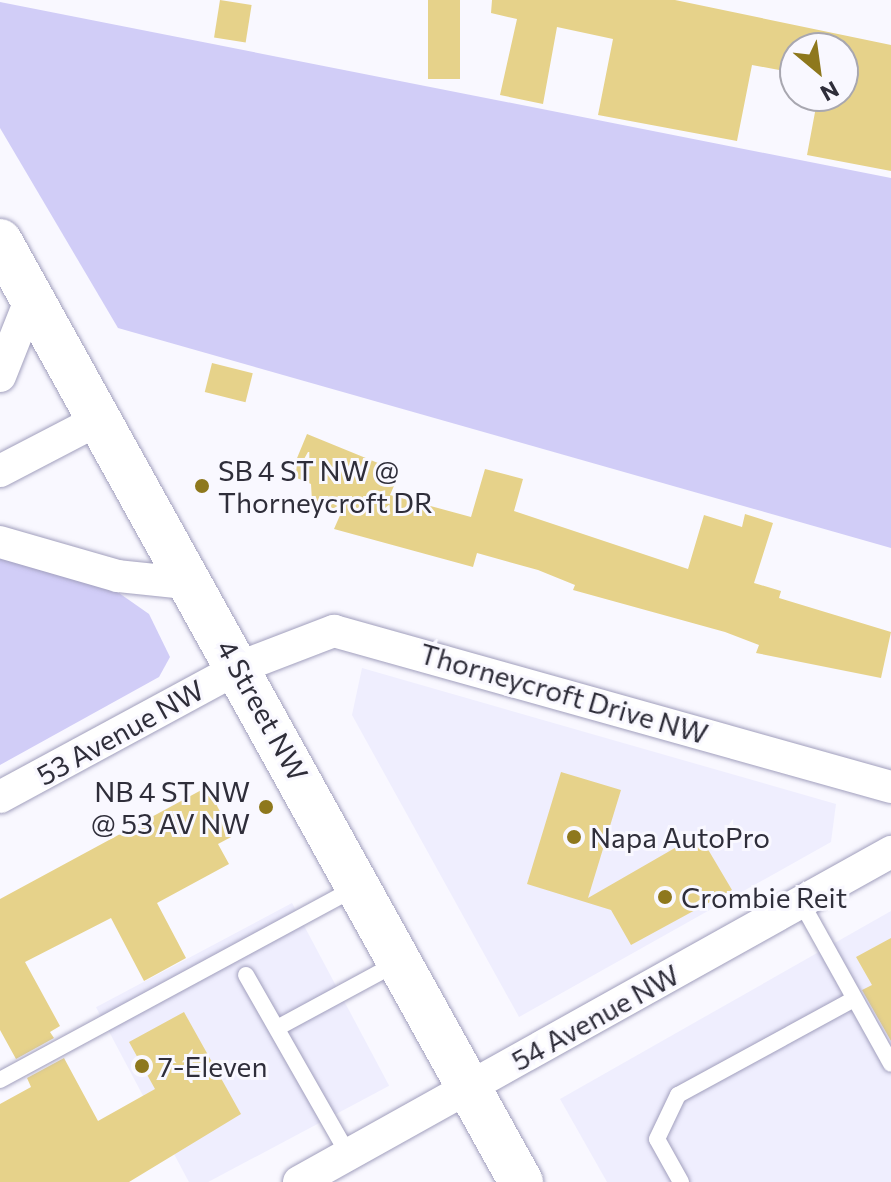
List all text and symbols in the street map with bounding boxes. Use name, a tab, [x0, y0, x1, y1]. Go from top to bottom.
north arrow	[779, 32, 859, 112]
text: N	[816, 76, 844, 107]
place label: SB 4 ST NW @ Thorneycroft DR	[218, 453, 433, 519]
marker: SB 4 ST NW @ Thorneycroft DR	[193, 477, 211, 495]
street label: 4 Street NW	[210, 633, 316, 787]
street label: Thorneycroft Drive NW	[416, 636, 712, 750]
street label: 53 Avenue NW	[31, 672, 209, 792]
place label: NB 4 ST NW @ 53 AV NW	[91, 774, 250, 840]
marker: NB 4 ST NW @ 53 AV NW	[257, 798, 275, 816]
place label: Napa AutoPro	[590, 820, 770, 854]
marker: Napa AutoPro	[565, 828, 583, 846]
place label: Crombie Reit	[681, 880, 847, 914]
marker: Crombie Reit	[656, 888, 674, 906]
street label: 54 Avenue NW	[505, 957, 685, 1077]
place label: 7-Eleven	[158, 1049, 267, 1083]
marker: 7-Eleven	[133, 1057, 151, 1075]

